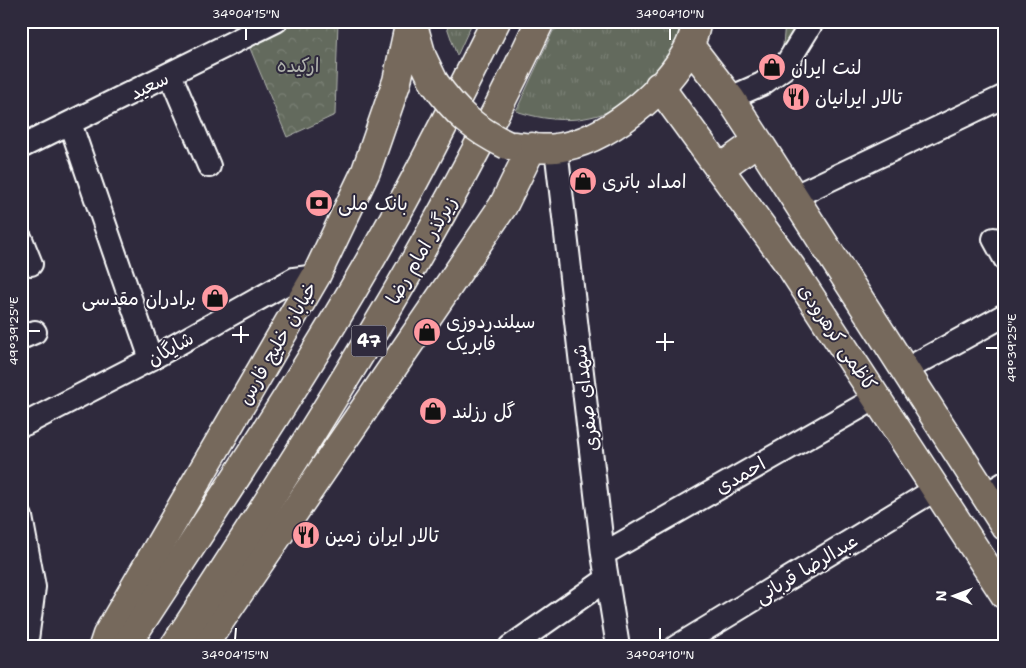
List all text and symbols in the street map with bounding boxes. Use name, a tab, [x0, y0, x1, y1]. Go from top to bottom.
text: 34°04'15"N	[212, 6, 280, 22]
text: 34°04'10"N	[636, 6, 704, 22]
shop icon: لنت ایران	[757, 52, 787, 82]
park label: ارکیده	[277, 53, 319, 78]
place label: لنت ایران	[791, 55, 861, 80]
street label: سعید	[126, 65, 173, 105]
restaurant icon: تالار ایرانیان	[781, 82, 811, 112]
place label: تالار ایرانیان	[815, 85, 903, 110]
shop icon: امداد باتری	[568, 166, 598, 196]
place label: امداد باتری	[602, 169, 686, 194]
bank icon: بانک ملی	[304, 188, 334, 218]
place label: بانک ملی	[338, 191, 408, 216]
street label: زیرگذر امام رضا	[380, 192, 464, 310]
street label: خیابان خلیج فارس	[232, 277, 323, 409]
street label: کاظمی کرهرودی	[793, 279, 883, 396]
shop icon: برادران مقدسی	[200, 283, 230, 313]
place label: برادران مقدسی	[82, 286, 196, 311]
text: 49°39'25"E	[6, 296, 22, 366]
place label: سیلندردوزی فابریک	[446, 309, 535, 356]
text: 49°39'25"E	[1004, 313, 1020, 383]
shop icon: سیلندردوزی فابریک	[412, 317, 442, 347]
street label: شایگان	[142, 325, 198, 371]
road number: 47	[352, 326, 386, 356]
street label: شهدای صفری	[567, 343, 604, 453]
shop icon: گل رزلند	[418, 396, 448, 426]
place label: گل رزلند	[452, 399, 515, 424]
street label: احمدی	[711, 451, 770, 500]
restaurant icon: تالار ایران زمین	[291, 520, 321, 550]
place label: تالار ایران زمین	[325, 523, 439, 548]
street label: عبدالرضا قربانی	[750, 528, 862, 609]
north arrow	[928, 570, 978, 620]
text: N	[932, 590, 950, 601]
text: 34°04'15"N	[201, 647, 269, 663]
text: 34°04'10"N	[626, 647, 694, 663]

